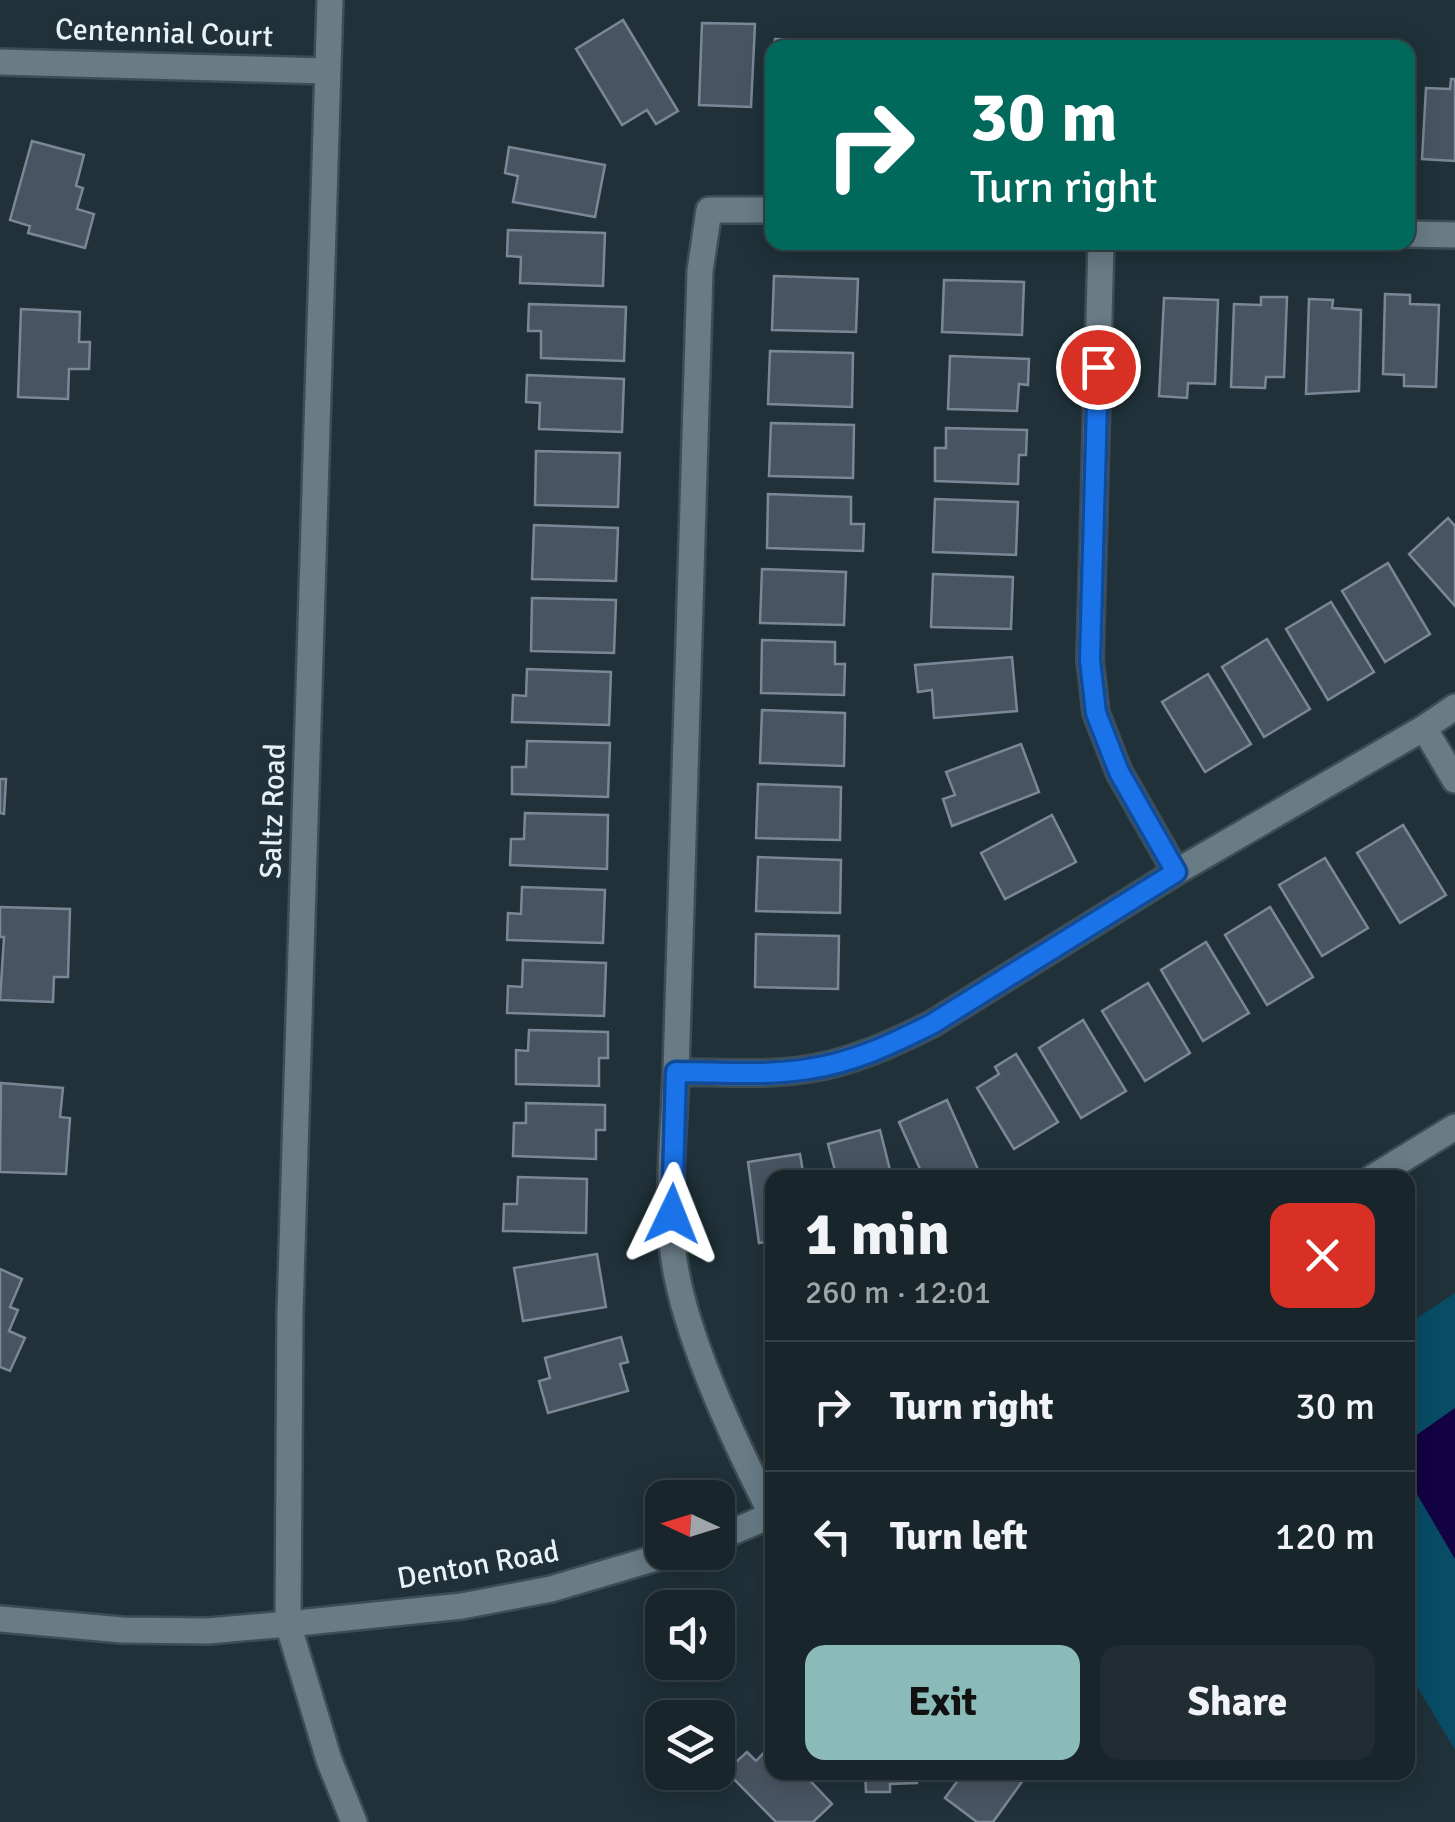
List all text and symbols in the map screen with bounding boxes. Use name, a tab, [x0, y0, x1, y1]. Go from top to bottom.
street label: Centennial Court	[54, 11, 274, 55]
text: 30 m	[970, 74, 1118, 160]
icon: right	[805, 80, 935, 210]
text: Turn right	[970, 160, 1158, 215]
pin	[1056, 325, 1141, 410]
icon: arrive	[1071, 340, 1126, 395]
street label: Saltz Road	[252, 743, 294, 879]
position arrow	[620, 1162, 724, 1266]
text: 1 min	[805, 1198, 950, 1272]
button: close	[1270, 1203, 1375, 1308]
text: 260 m · 12:01	[805, 1273, 991, 1312]
icon: right	[805, 1379, 860, 1434]
text: Turn right	[890, 1383, 1054, 1430]
text: 30 m	[1295, 1383, 1375, 1430]
north arrow	[645, 1480, 735, 1570]
map controls	[645, 1480, 735, 1790]
icon: left	[805, 1509, 860, 1564]
text: Turn left	[890, 1513, 1028, 1560]
text: 120 m	[1275, 1513, 1375, 1560]
street label: Denton Road	[394, 1533, 562, 1597]
button: sound	[645, 1590, 735, 1680]
button: Exit	[805, 1645, 1080, 1760]
button: Share	[1100, 1645, 1375, 1760]
button: layers	[645, 1700, 735, 1790]

